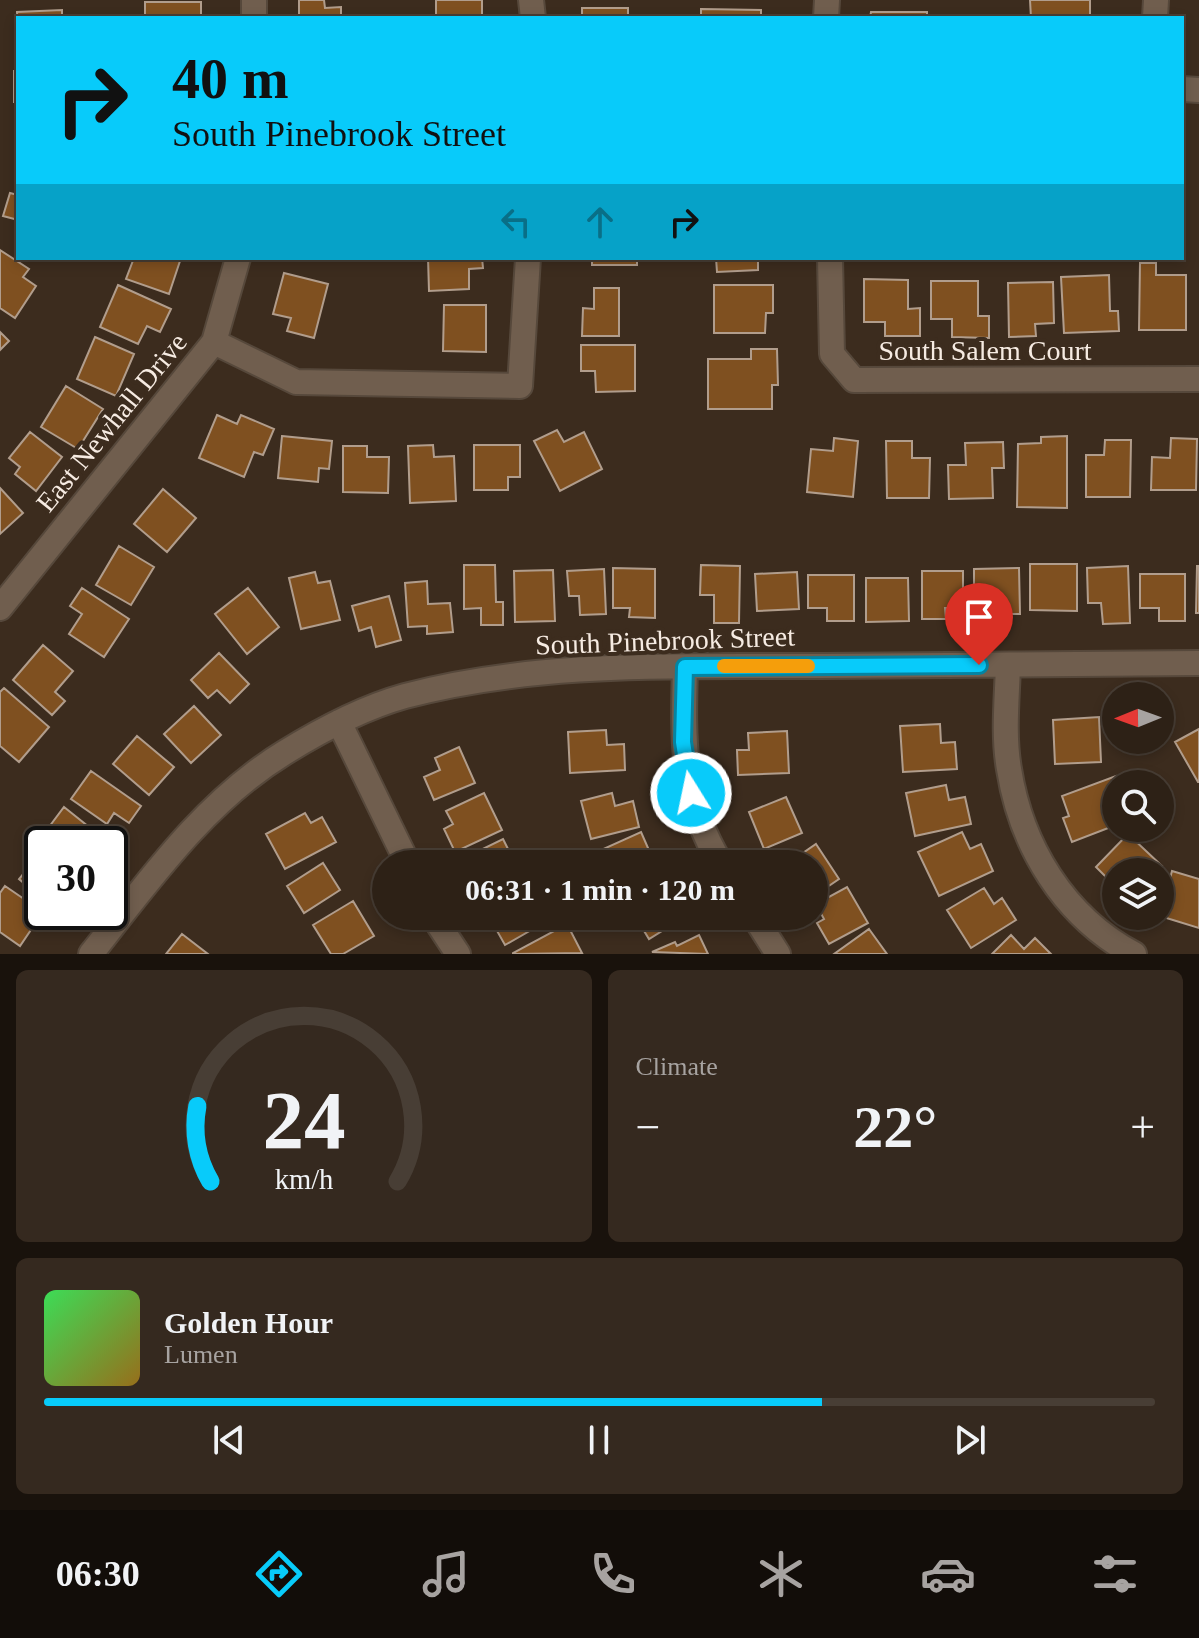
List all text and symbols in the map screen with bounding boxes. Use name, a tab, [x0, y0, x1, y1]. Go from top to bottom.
icon: right	[40, 48, 144, 152]
text: 40 m	[172, 48, 289, 110]
text: South Pinebrook Street	[172, 114, 506, 154]
icon: left	[494, 200, 538, 244]
icon: ahead	[578, 200, 622, 244]
icon: right	[662, 200, 706, 244]
street label: East Newhall Drive	[30, 327, 193, 518]
street label: South Salem Court	[878, 335, 1092, 366]
pin	[945, 583, 1013, 665]
icon: arrive	[957, 595, 1001, 639]
street label: South Pinebrook Street	[535, 620, 796, 661]
north arrow	[1102, 682, 1174, 754]
map controls	[1102, 682, 1174, 930]
position arrow	[649, 751, 733, 835]
button: search	[1102, 770, 1174, 842]
speed limit sign: 30	[24, 826, 128, 930]
button: layers	[1102, 858, 1174, 930]
text: 06:31 · 1 min · 120 m	[465, 873, 735, 906]
text: Climate	[636, 1052, 718, 1081]
text: 24	[262, 1074, 345, 1166]
text: 22°	[853, 1094, 937, 1160]
text: −	[636, 1103, 660, 1152]
text: +	[1130, 1103, 1155, 1152]
text: km/h	[274, 1164, 333, 1195]
text: Golden Hour	[164, 1306, 333, 1339]
text: Lumen	[164, 1340, 238, 1369]
icon: previous	[207, 1418, 251, 1462]
icon: pause	[577, 1418, 621, 1462]
icon: next	[948, 1418, 992, 1462]
icon: directions	[251, 1546, 307, 1602]
icon: music	[418, 1546, 474, 1602]
icon: phone	[585, 1546, 641, 1602]
icon: climate	[753, 1546, 809, 1602]
icon: car	[920, 1546, 976, 1602]
icon: filters	[1087, 1546, 1143, 1602]
text: 06:30	[56, 1554, 140, 1594]

